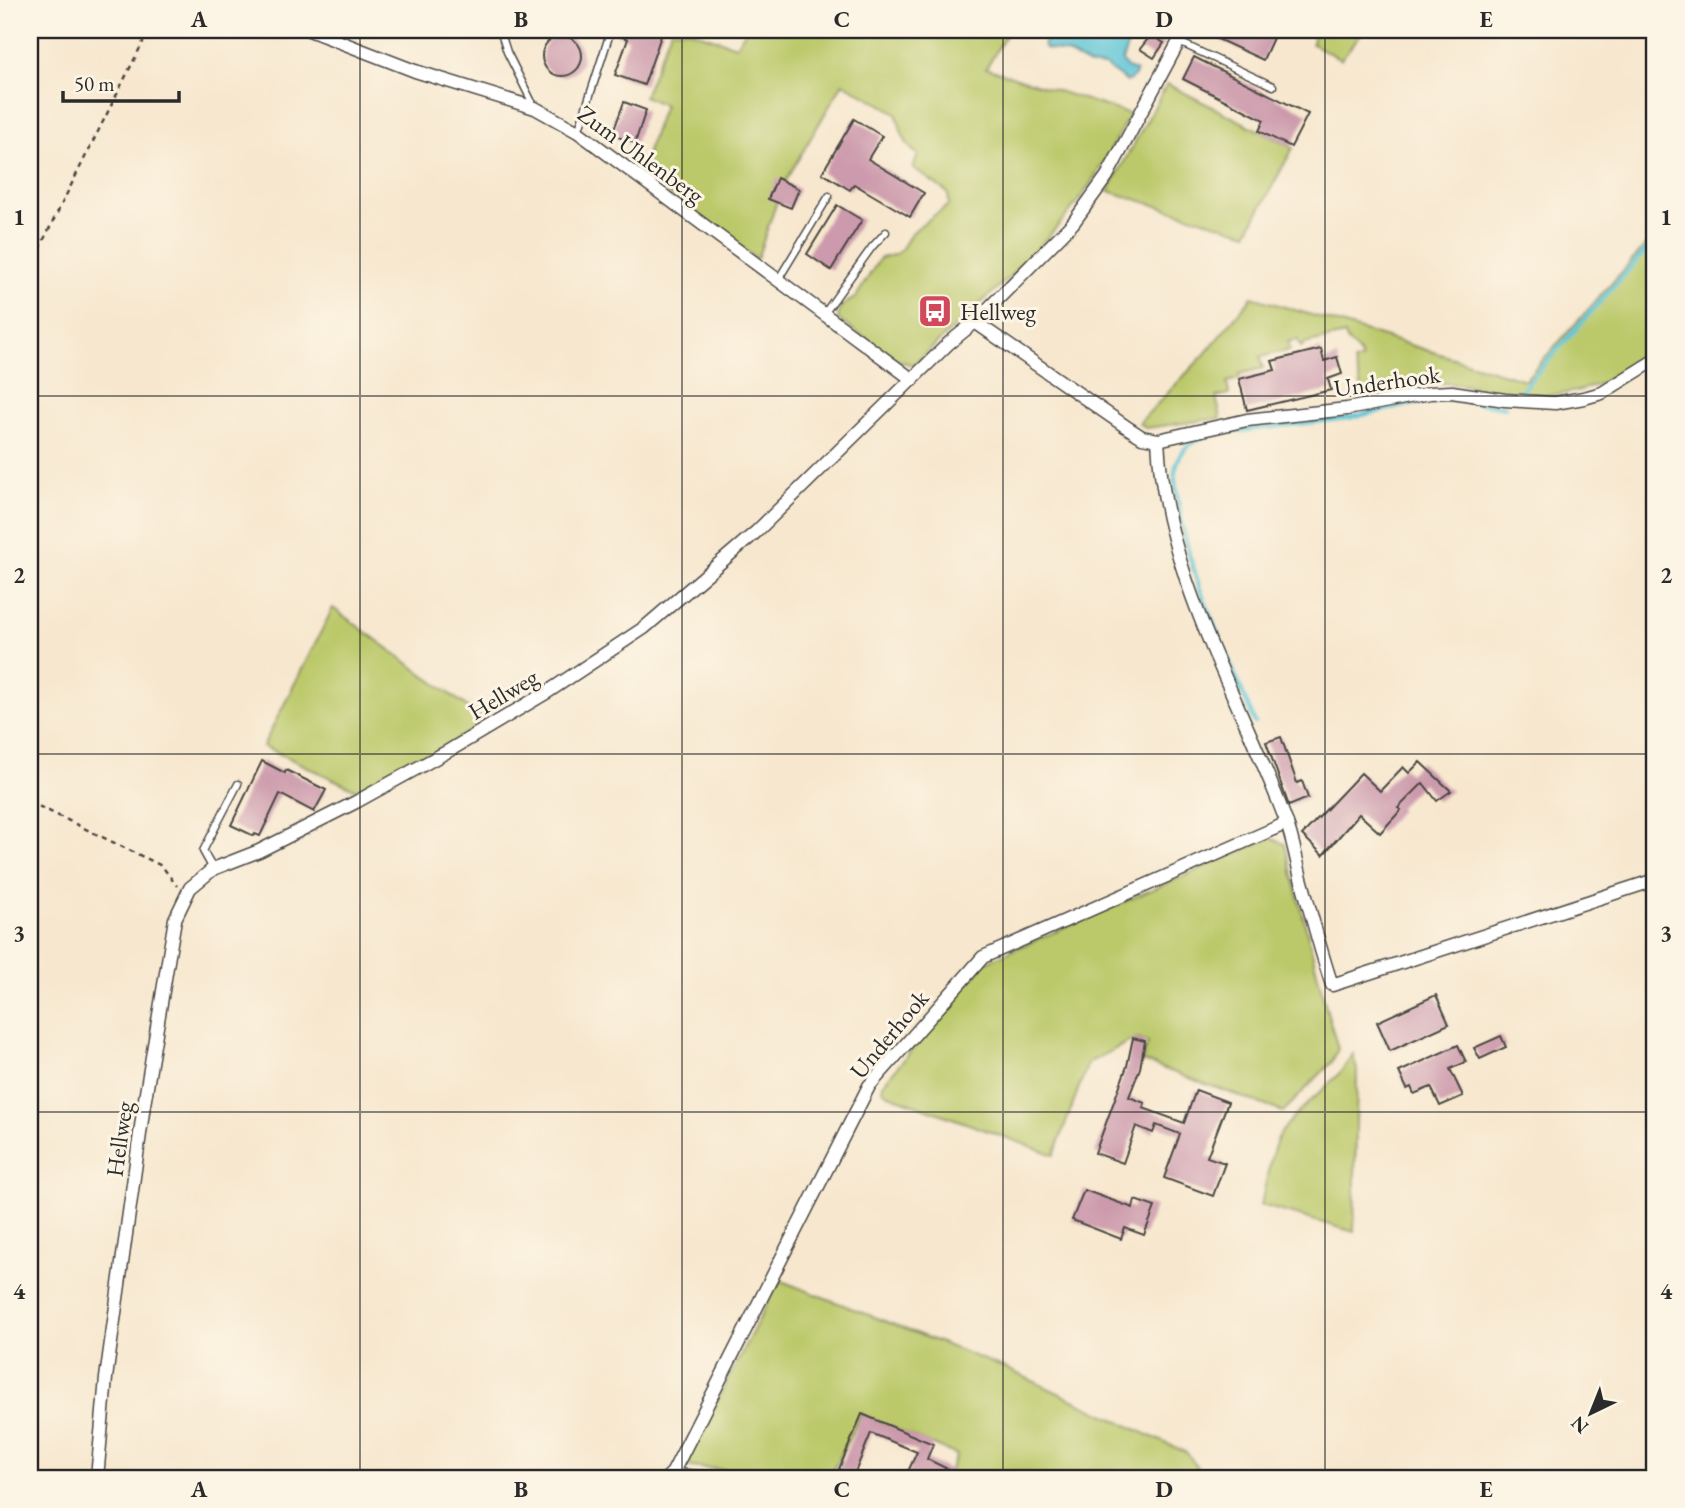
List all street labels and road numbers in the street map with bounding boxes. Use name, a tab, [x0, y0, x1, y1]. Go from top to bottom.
street label: Zum Uhlenberg	[572, 98, 711, 211]
street label: Underhook	[1332, 358, 1443, 404]
street label: Hellweg	[462, 661, 544, 727]
street label: Underhook	[843, 983, 936, 1085]
street label: Hellweg	[98, 1099, 140, 1179]

